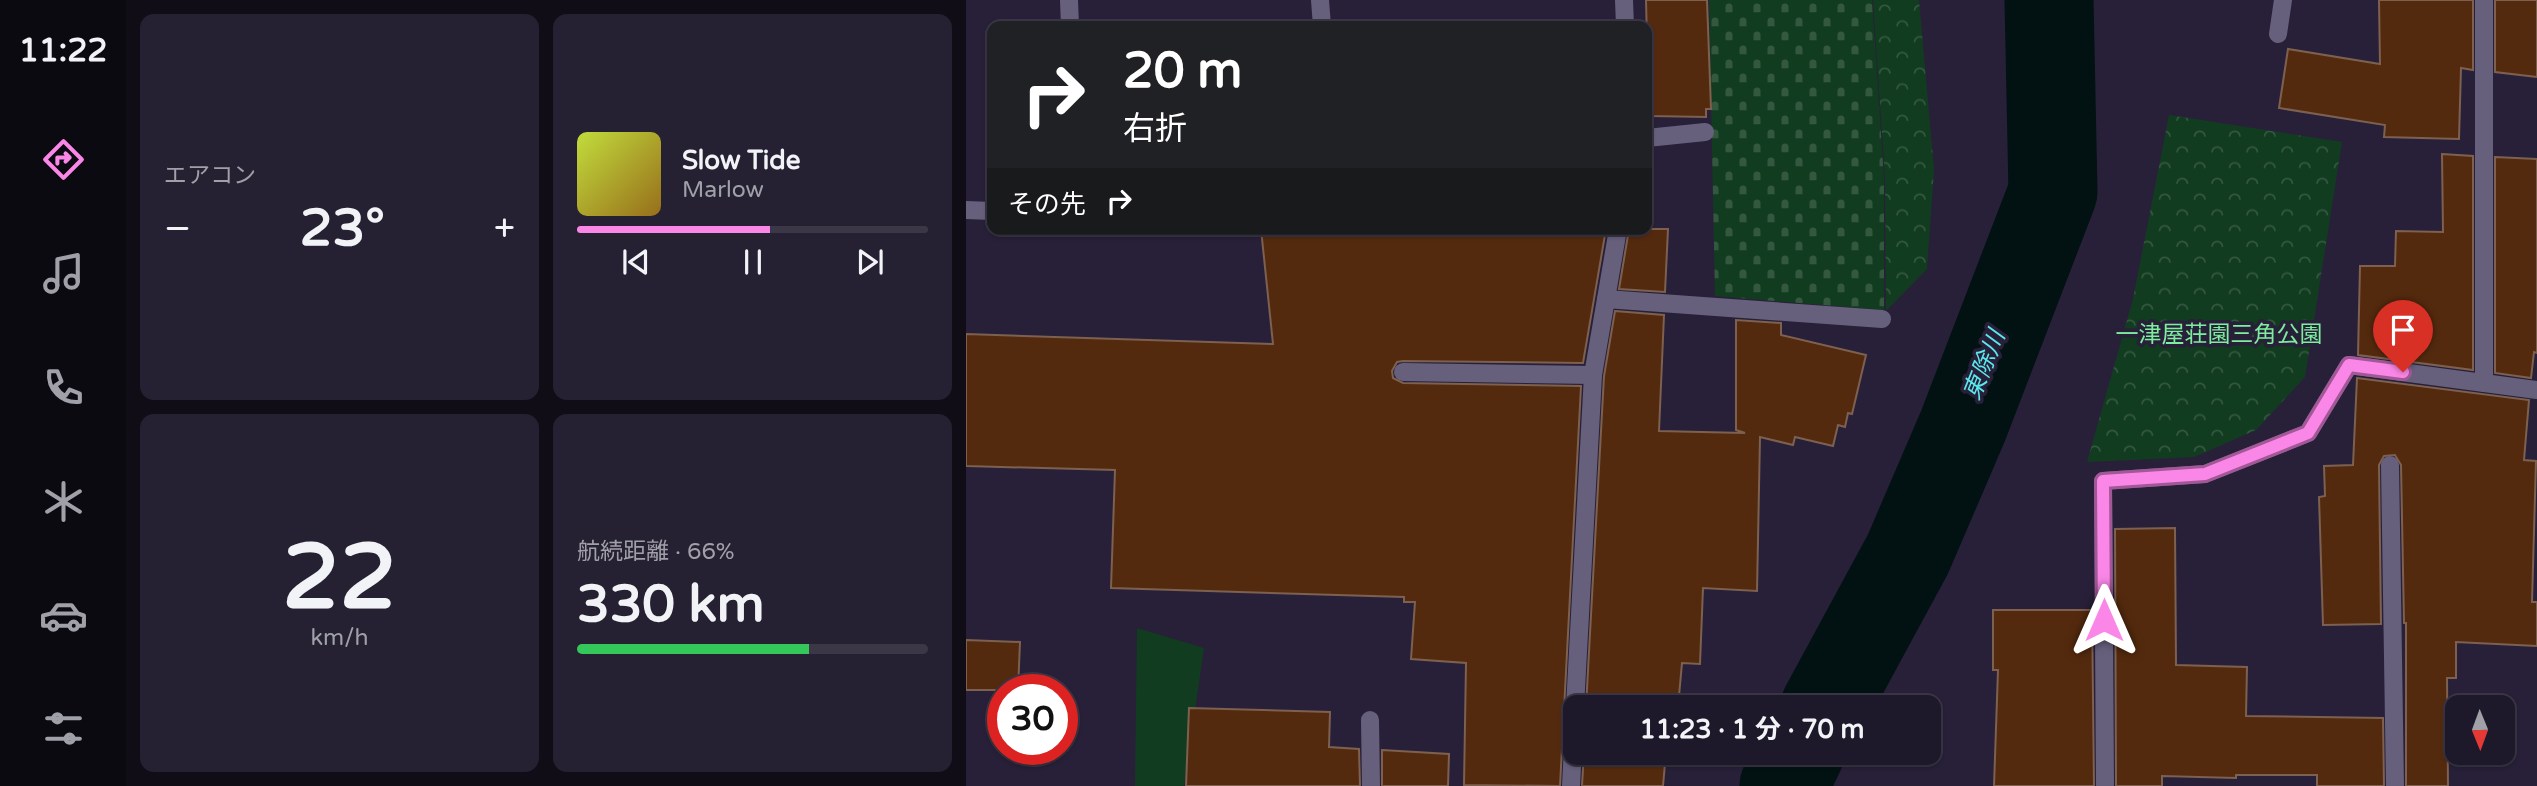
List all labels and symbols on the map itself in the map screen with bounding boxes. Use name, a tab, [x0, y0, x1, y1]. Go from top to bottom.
pin	[2373, 300, 2433, 372]
park label: 一津屋荘園三角公園	[2116, 321, 2323, 349]
water label: 東除川	[1958, 324, 2013, 404]
position arrow	[2067, 583, 2141, 657]
speed limit sign: 30	[987, 674, 1078, 765]
north arrow	[2445, 695, 2515, 765]

